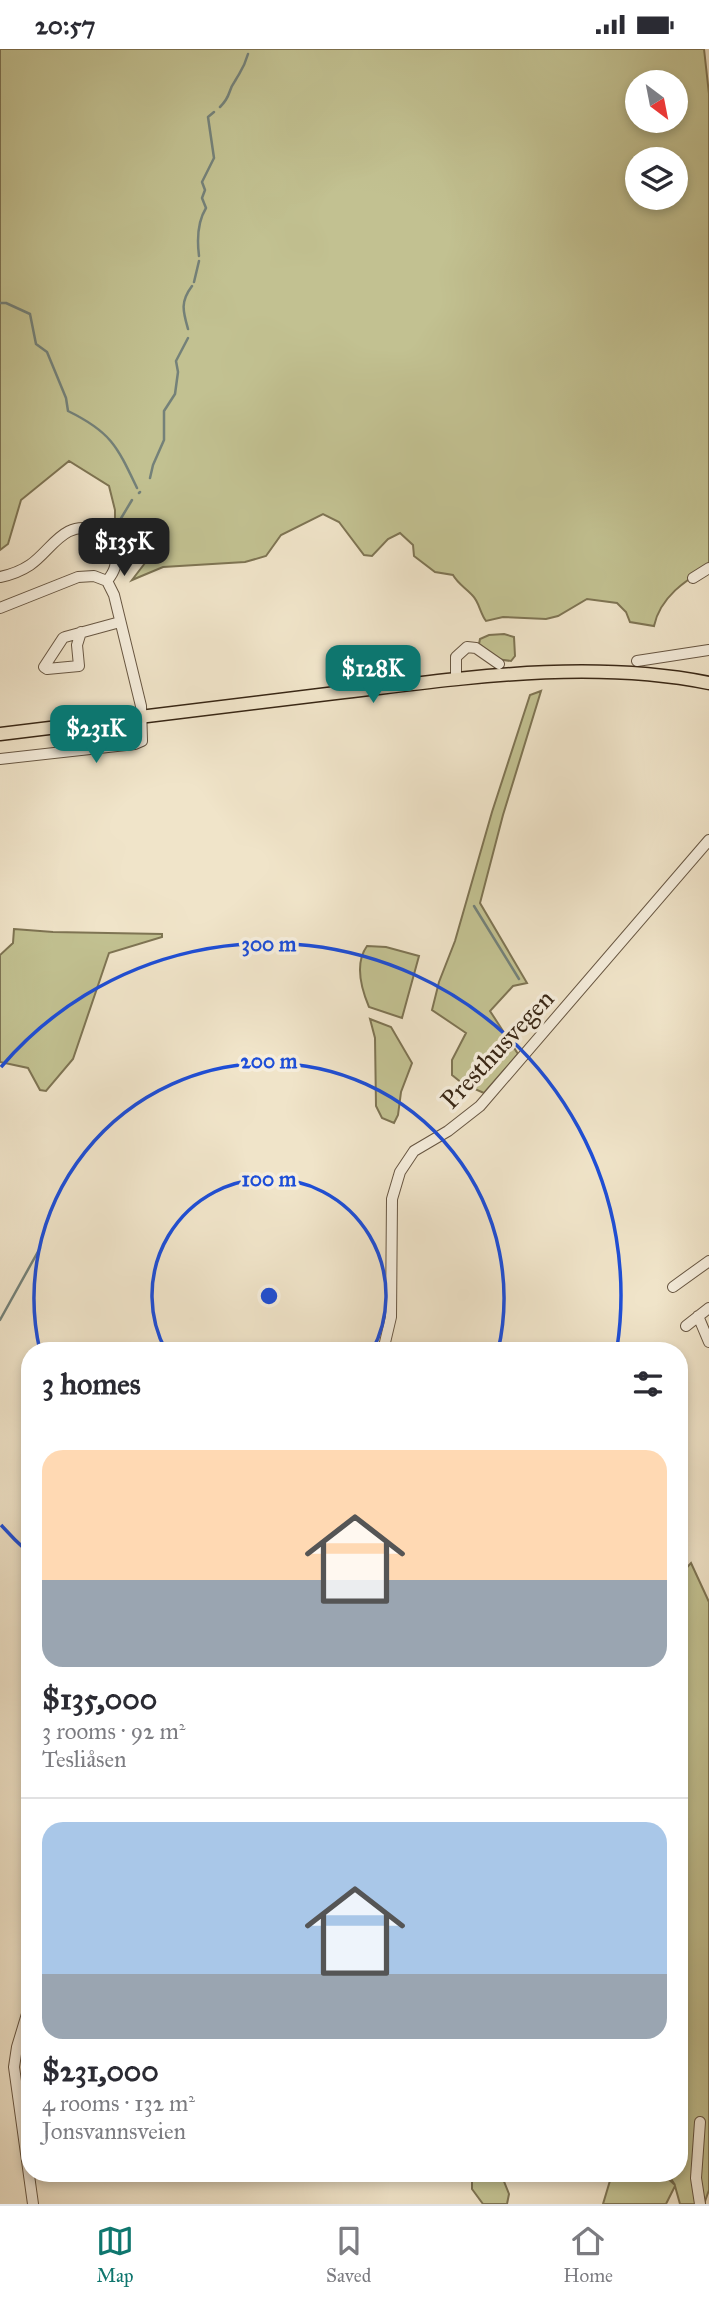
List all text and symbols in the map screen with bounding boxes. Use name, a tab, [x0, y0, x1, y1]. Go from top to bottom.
text: 20:57	[35, 9, 95, 41]
north arrow	[625, 70, 688, 133]
map controls	[625, 70, 688, 210]
button: layers	[625, 147, 688, 210]
pin: $135K	[75, 519, 173, 578]
text: $135K	[94, 527, 154, 555]
pin: $128K	[324, 645, 422, 705]
text: $128K	[342, 654, 404, 682]
pin: $231K	[47, 705, 145, 765]
text: $231K	[66, 714, 126, 742]
text: 300 m	[241, 931, 297, 957]
street label: Presthusvegen	[434, 983, 560, 1115]
text: 200 m	[241, 1048, 298, 1074]
text: 100 m	[242, 1166, 297, 1192]
centre of rings	[257, 1284, 281, 1308]
icon: filters	[629, 1365, 667, 1403]
text: 3 homes	[42, 1366, 141, 1402]
icon: home	[292, 1496, 418, 1622]
text: $135,000	[42, 1681, 157, 1717]
text: 3 rooms · 92 m²	[42, 1717, 185, 1745]
text: Tesliåsen	[42, 1745, 127, 1773]
icon: home	[292, 1868, 418, 1994]
text: $231,000	[42, 2053, 159, 2089]
text: 4 rooms · 132 m²	[42, 2089, 195, 2117]
text: Jonsvannsveien	[42, 2117, 186, 2145]
tab: Map	[96, 2222, 134, 2287]
tab: Saved	[326, 2222, 371, 2287]
tab: Home	[563, 2222, 613, 2287]

